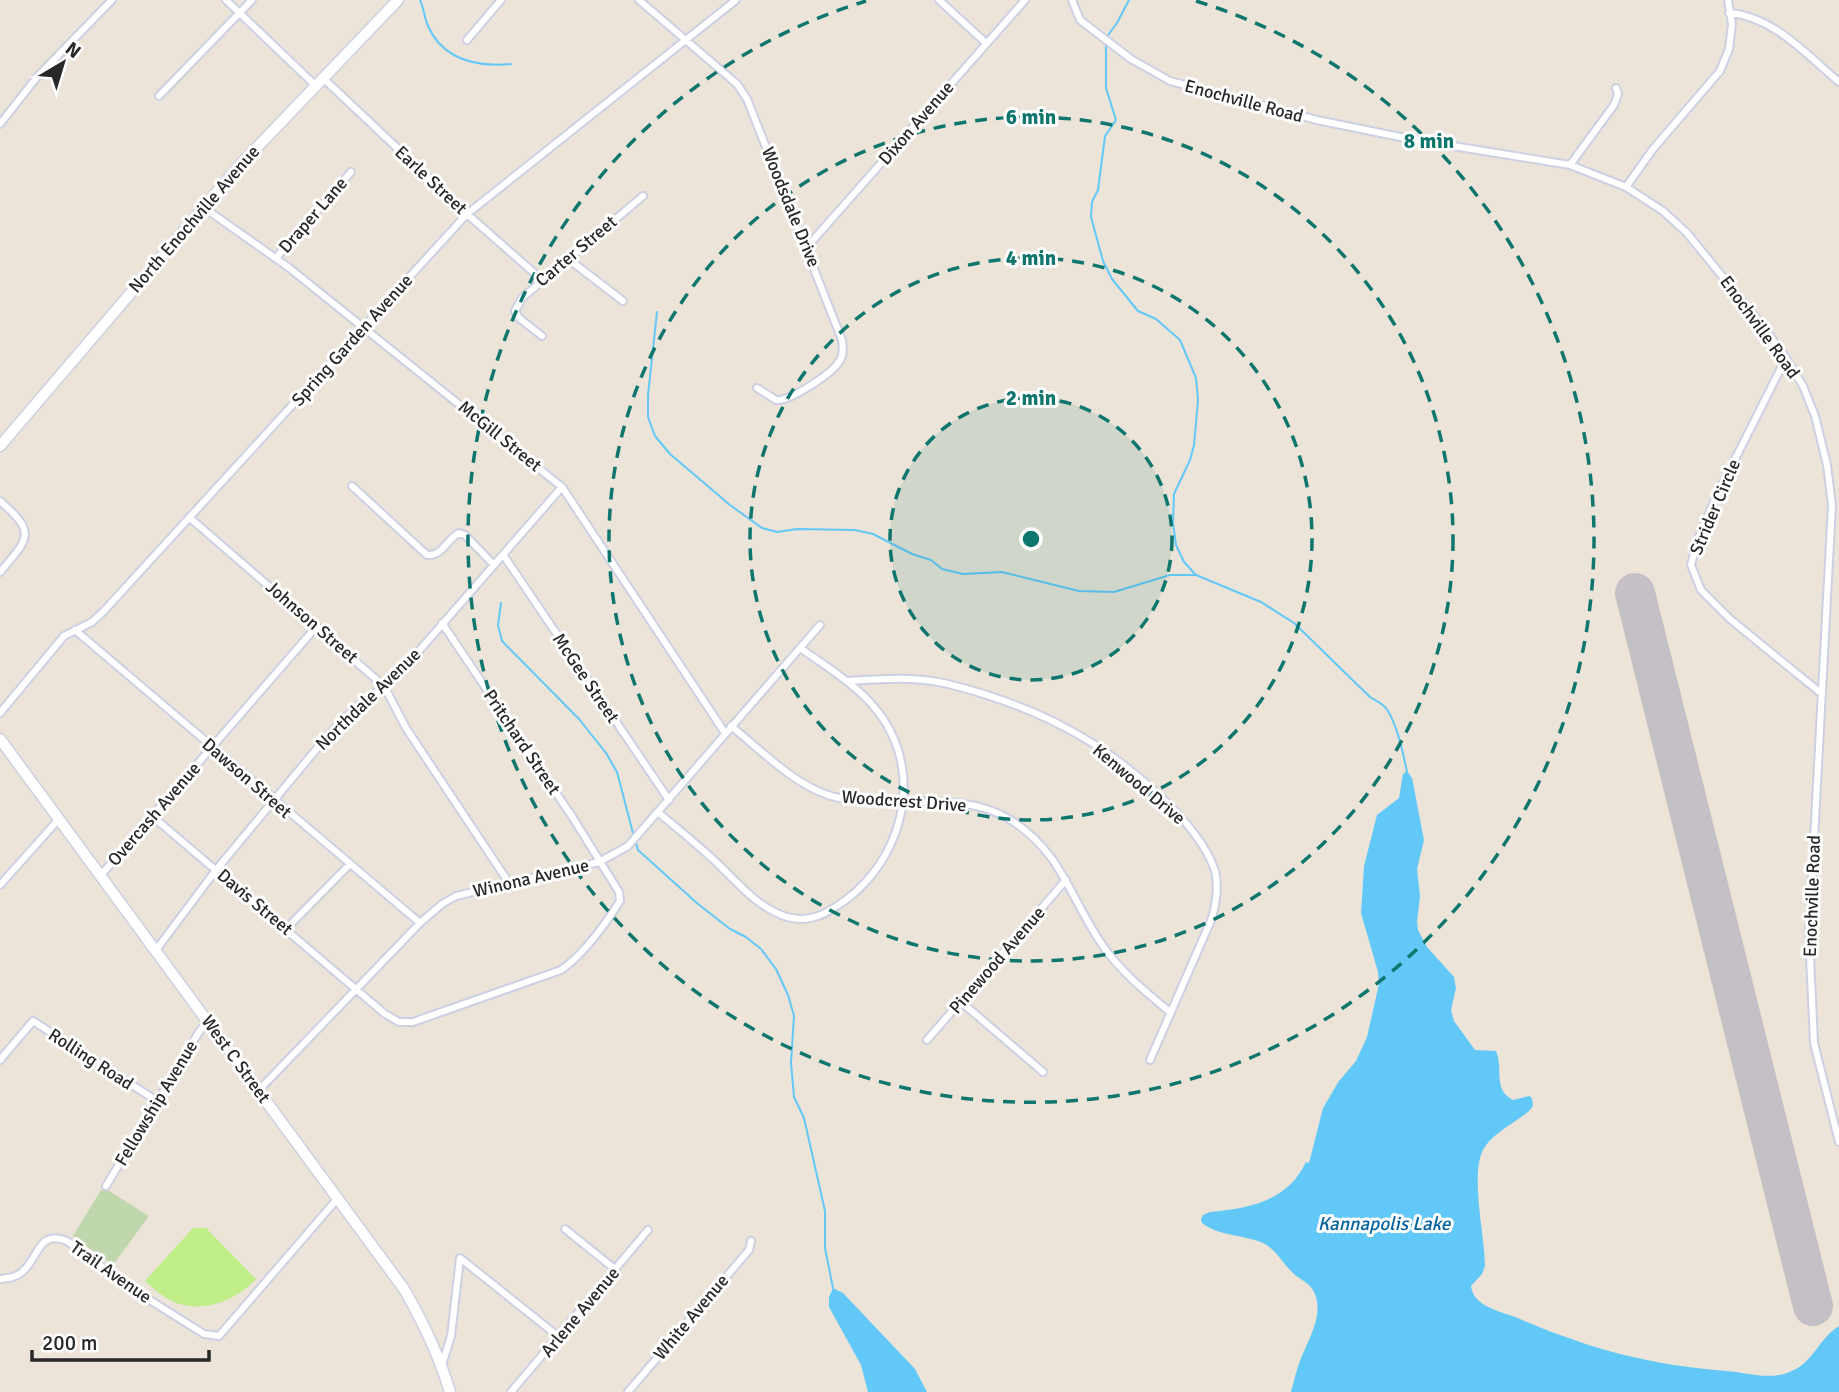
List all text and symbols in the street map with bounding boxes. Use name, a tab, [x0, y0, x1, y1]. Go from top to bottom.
north arrow	[28, 28, 98, 98]
text: N	[60, 37, 85, 64]
street label: Enochville Road	[1182, 75, 1306, 127]
street label: Dixon Avenue	[874, 77, 958, 169]
text: 6 min	[1006, 104, 1056, 130]
text: 8 min	[1404, 128, 1454, 154]
street label: North Enochville Avenue	[124, 141, 264, 297]
street label: Earle Street	[390, 141, 472, 219]
street label: Woodsdale Drive	[757, 144, 825, 270]
street label: Draper Lane	[274, 172, 352, 258]
street label: Carter Street	[531, 211, 621, 291]
text: 4 min	[1006, 245, 1056, 271]
street label: Spring Garden Avenue	[287, 269, 417, 411]
street label: Enochville Road	[1715, 271, 1805, 383]
text: 2 min	[1006, 385, 1056, 411]
street label: McGill Street	[454, 396, 546, 476]
street label: Strider Circle	[1685, 456, 1745, 558]
centre of rings	[1019, 527, 1043, 551]
street label: Johnson Street	[261, 576, 363, 668]
street label: McGee Street	[548, 629, 624, 727]
street label: Northdale Avenue	[311, 643, 425, 755]
street label: Pritchard Street	[479, 685, 565, 799]
street label: Dawson Street	[198, 733, 296, 823]
street label: Kenwood Drive	[1088, 739, 1190, 829]
street label: Overcash Avenue	[103, 757, 205, 871]
street label: Woodcrest Drive	[841, 786, 967, 816]
street label: Enochville Road	[1799, 835, 1825, 957]
street label: Winona Avenue	[471, 854, 591, 902]
street label: Davis Street	[213, 864, 297, 940]
street label: Pinewood Avenue	[944, 902, 1050, 1018]
street label: West C Street	[197, 1011, 275, 1107]
street label: Rolling Road	[44, 1023, 138, 1095]
street label: Fellowship Avenue	[110, 1036, 202, 1170]
water label: Kannapolis Lake	[1318, 1212, 1452, 1236]
street label: Trail Avenue	[66, 1236, 156, 1308]
street label: Arlene Avenue	[536, 1262, 624, 1362]
street label: White Avenue	[649, 1270, 733, 1364]
scale bar	[32, 1318, 208, 1362]
text: 200 m	[42, 1330, 97, 1356]

